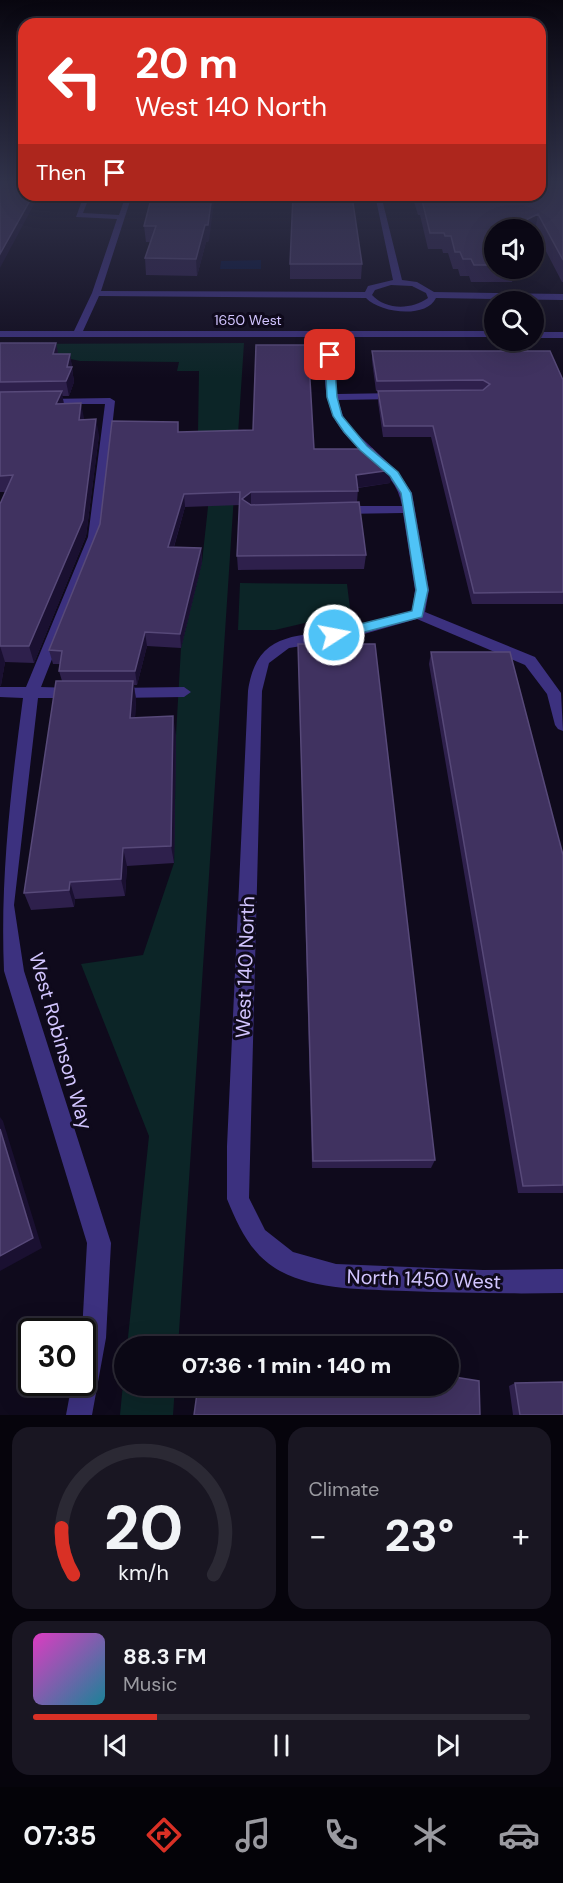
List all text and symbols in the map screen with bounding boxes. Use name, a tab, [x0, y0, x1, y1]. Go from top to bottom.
text: 20 m	[135, 36, 238, 91]
icon: left	[36, 42, 114, 120]
text: West 140 North	[135, 89, 327, 124]
icon: arrive	[98, 156, 131, 189]
text: Then	[36, 158, 86, 187]
map controls	[484, 219, 544, 351]
button: sound	[484, 219, 544, 279]
button: search	[484, 291, 544, 351]
street label: 1650 West	[214, 311, 282, 329]
pin	[304, 329, 355, 380]
icon: arrive	[313, 338, 346, 371]
position arrow	[302, 603, 366, 667]
street label: West 140 North	[230, 895, 260, 1039]
street label: West Robinson Way	[23, 949, 99, 1133]
street label: North 1450 West	[346, 1263, 502, 1295]
speed limit sign: 30	[18, 1318, 96, 1396]
text: 07:36 · 1 min · 140 m	[182, 1351, 391, 1380]
text: Climate	[309, 1476, 379, 1502]
text: 20	[104, 1487, 184, 1568]
text: 23°	[384, 1506, 454, 1565]
text: −	[309, 1514, 327, 1557]
text: +	[512, 1514, 530, 1557]
text: km/h	[118, 1559, 169, 1587]
text: 88.3 FM	[123, 1642, 207, 1671]
text: Music	[123, 1671, 178, 1697]
icon: previous	[99, 1729, 132, 1762]
icon: pause	[265, 1729, 298, 1762]
icon: next	[431, 1729, 464, 1762]
icon: directions	[143, 1814, 185, 1856]
icon: music	[232, 1814, 274, 1856]
icon: phone	[320, 1814, 362, 1856]
icon: climate	[409, 1814, 451, 1856]
icon: car	[498, 1814, 540, 1856]
text: 07:35	[23, 1818, 97, 1853]

